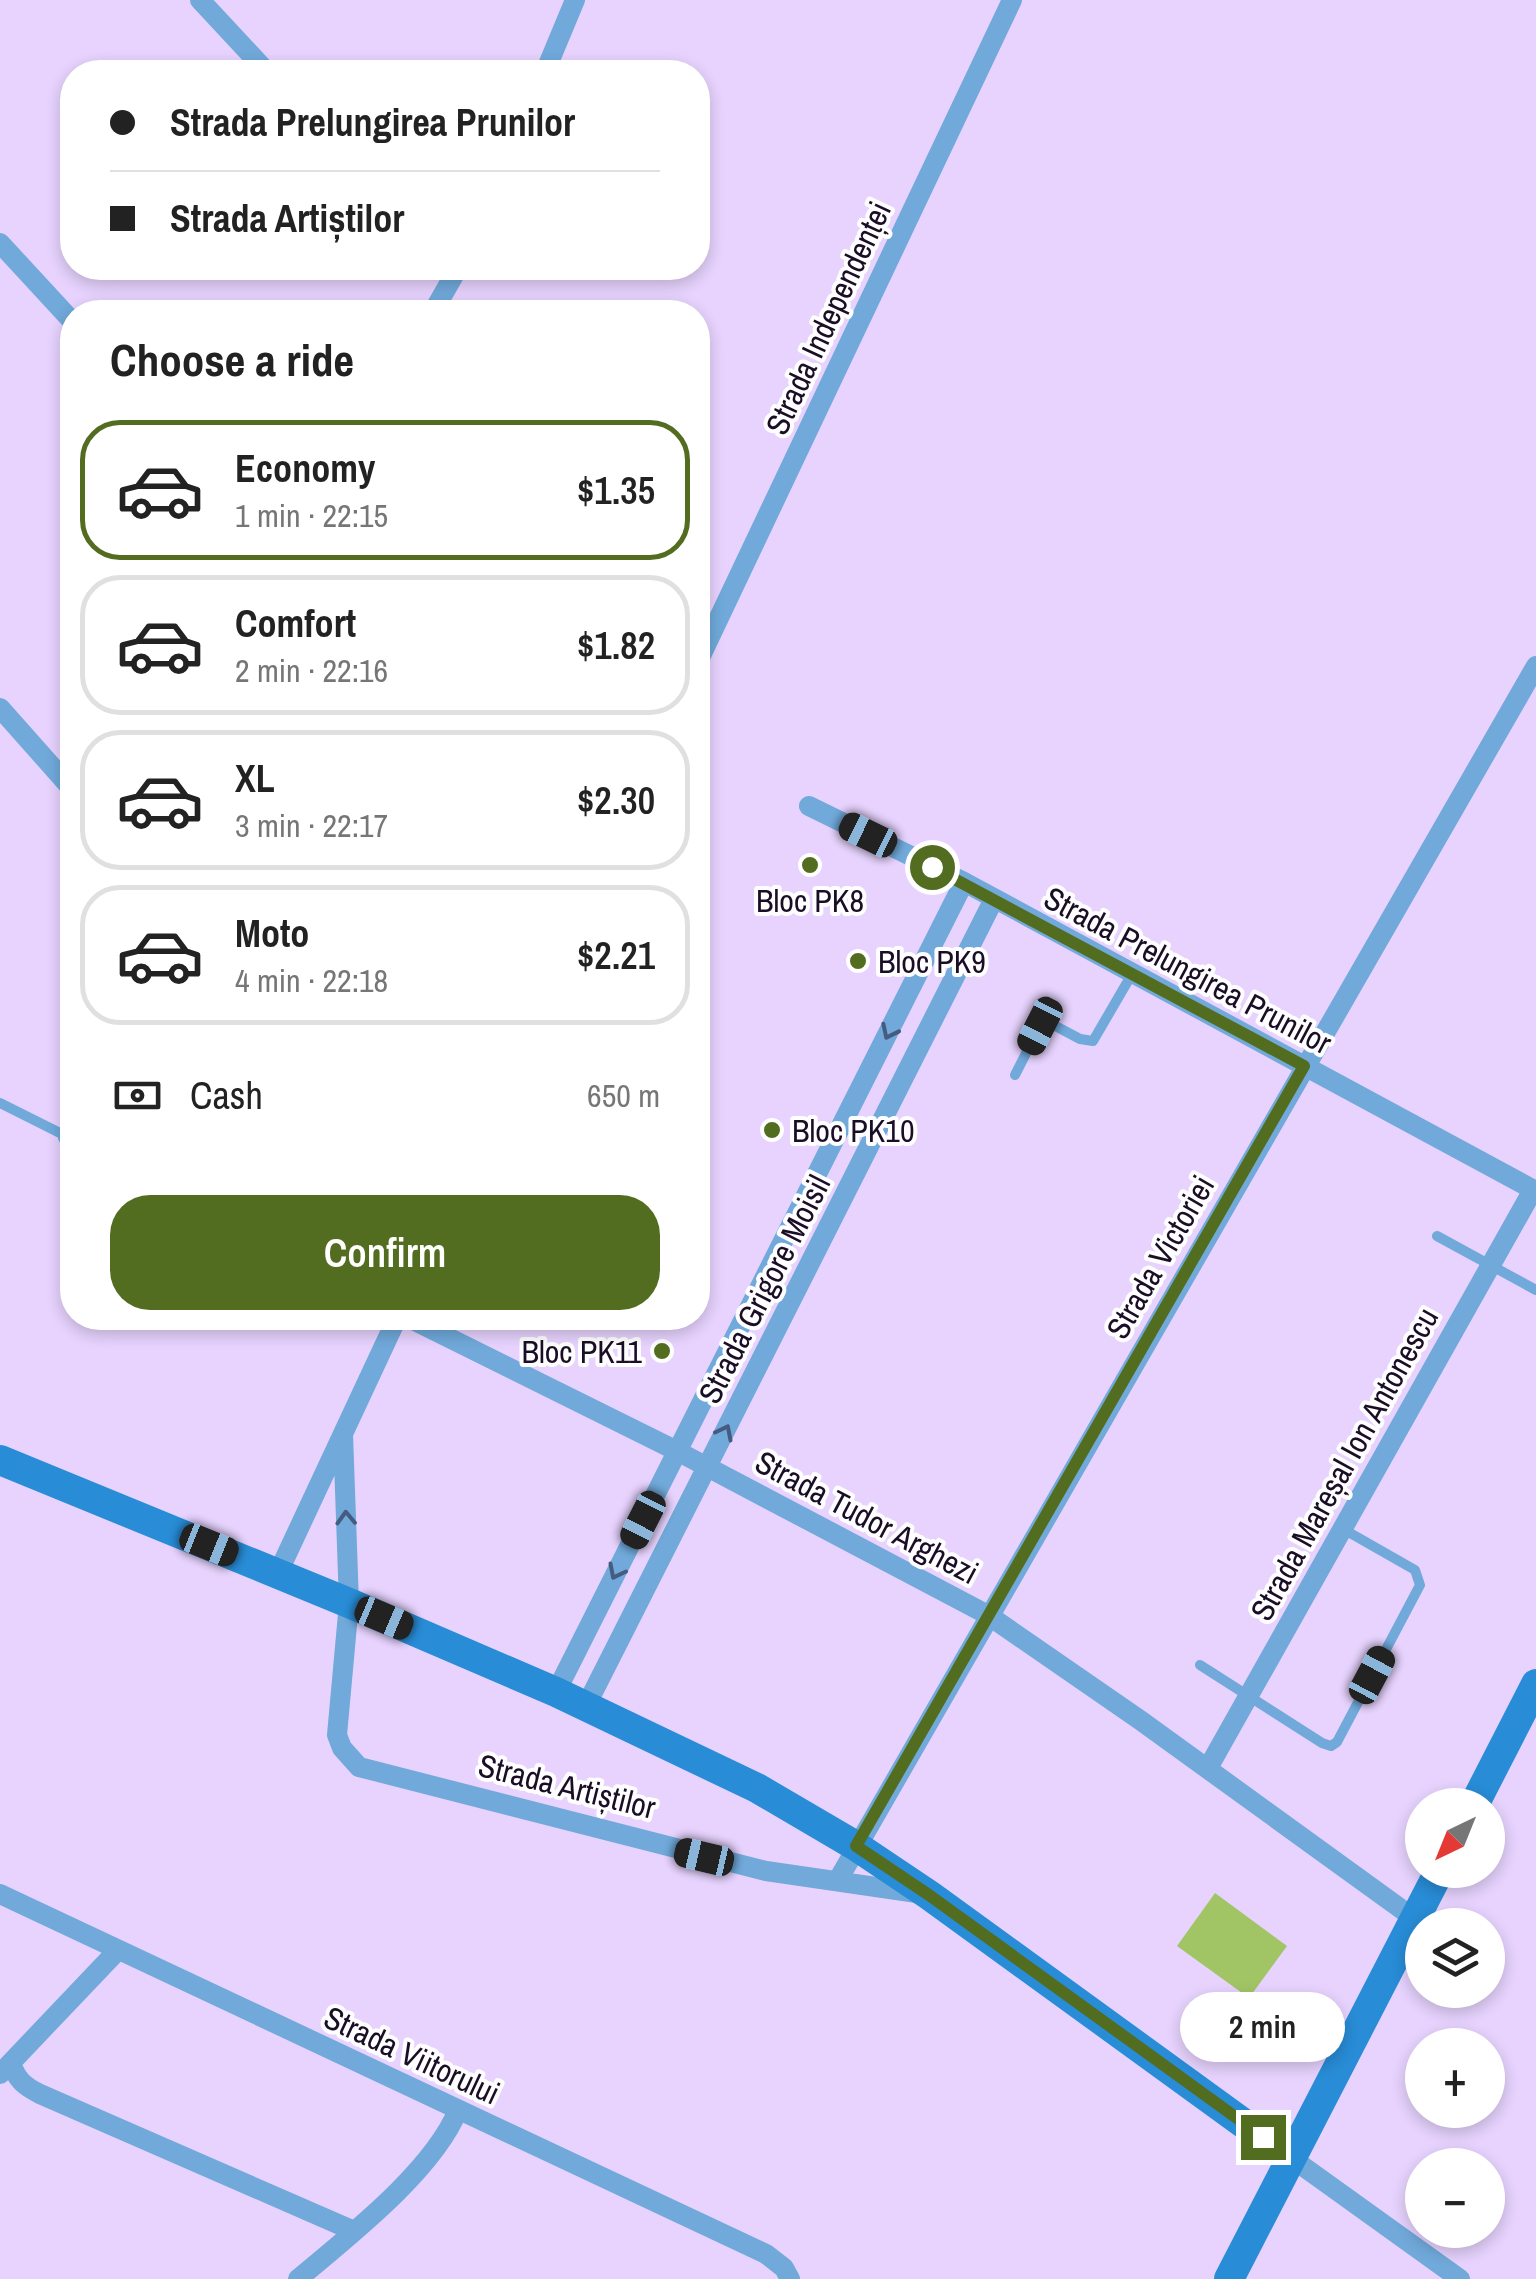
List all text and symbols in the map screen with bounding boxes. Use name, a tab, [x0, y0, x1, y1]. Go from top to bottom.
text: Strada Prelungirea Prunilor	[170, 97, 575, 148]
text: Strada Artiștilor	[170, 193, 404, 244]
street label: Strada Independenței	[755, 195, 901, 441]
text: Choose a ride	[110, 329, 354, 390]
text: Economy	[235, 443, 375, 494]
icon: car	[115, 445, 205, 535]
text: $1.35	[577, 465, 655, 516]
text: 1 min · 22:15	[235, 494, 388, 537]
text: Comfort	[235, 598, 356, 649]
icon: car	[115, 600, 205, 690]
text: $1.82	[577, 620, 655, 671]
text: 2 min · 22:16	[235, 649, 388, 692]
text: XL	[235, 753, 275, 804]
icon: car	[115, 755, 205, 845]
text: $2.30	[577, 775, 655, 826]
text: 3 min · 22:17	[235, 804, 388, 847]
car	[834, 808, 902, 862]
route start	[910, 845, 955, 890]
marker: Bloc PK8	[799, 854, 821, 876]
street label: Strada Prelungirea Prunilor	[1037, 876, 1339, 1064]
place label: Bloc PK8	[756, 879, 864, 922]
text: Moto	[235, 908, 309, 959]
icon: car	[115, 910, 205, 1000]
text: $2.21	[577, 930, 655, 981]
place label: Bloc PK9	[878, 940, 986, 983]
marker: Bloc PK9	[847, 950, 869, 972]
text: 4 min · 22:18	[235, 959, 388, 1002]
car	[1013, 992, 1067, 1060]
one-way arrow	[882, 1022, 901, 1040]
icon: cash	[110, 1068, 165, 1123]
text: Cash	[190, 1070, 263, 1121]
text: 650 m	[587, 1074, 660, 1117]
place label: Bloc PK10	[792, 1109, 915, 1152]
marker: Bloc PK10	[761, 1119, 783, 1141]
street label: Strada Grigore Moisil	[688, 1167, 840, 1411]
street label: Strada Victoriei	[1096, 1167, 1224, 1347]
button: Confirm	[110, 1195, 660, 1310]
street label: Strada Mareșal Ion Antonescu	[1240, 1300, 1448, 1628]
place label: Bloc PK11	[521, 1330, 642, 1373]
marker: Bloc PK11	[651, 1340, 673, 1362]
one-way arrow	[713, 1424, 732, 1442]
street label: Strada Tudor Arghezi	[748, 1440, 986, 1594]
car	[616, 1486, 670, 1554]
one-way arrow	[336, 1510, 357, 1526]
car	[176, 1520, 242, 1570]
one-way arrow	[609, 1562, 629, 1580]
car	[351, 1592, 417, 1644]
car	[1345, 1641, 1399, 1709]
street label: Strada Artiștilor	[474, 1743, 660, 1829]
north arrow	[1405, 1788, 1505, 1888]
map controls	[1405, 1788, 1505, 2248]
car	[671, 1836, 737, 1878]
button: layers	[1405, 1908, 1505, 2008]
callout: 2 min	[1180, 1992, 1346, 2062]
street label: Strada Viitorului	[317, 1996, 507, 2114]
text: 2 min	[1229, 2005, 1296, 2048]
button: +	[1405, 2028, 1505, 2128]
route end	[1241, 2115, 1286, 2160]
button: −	[1405, 2148, 1505, 2248]

